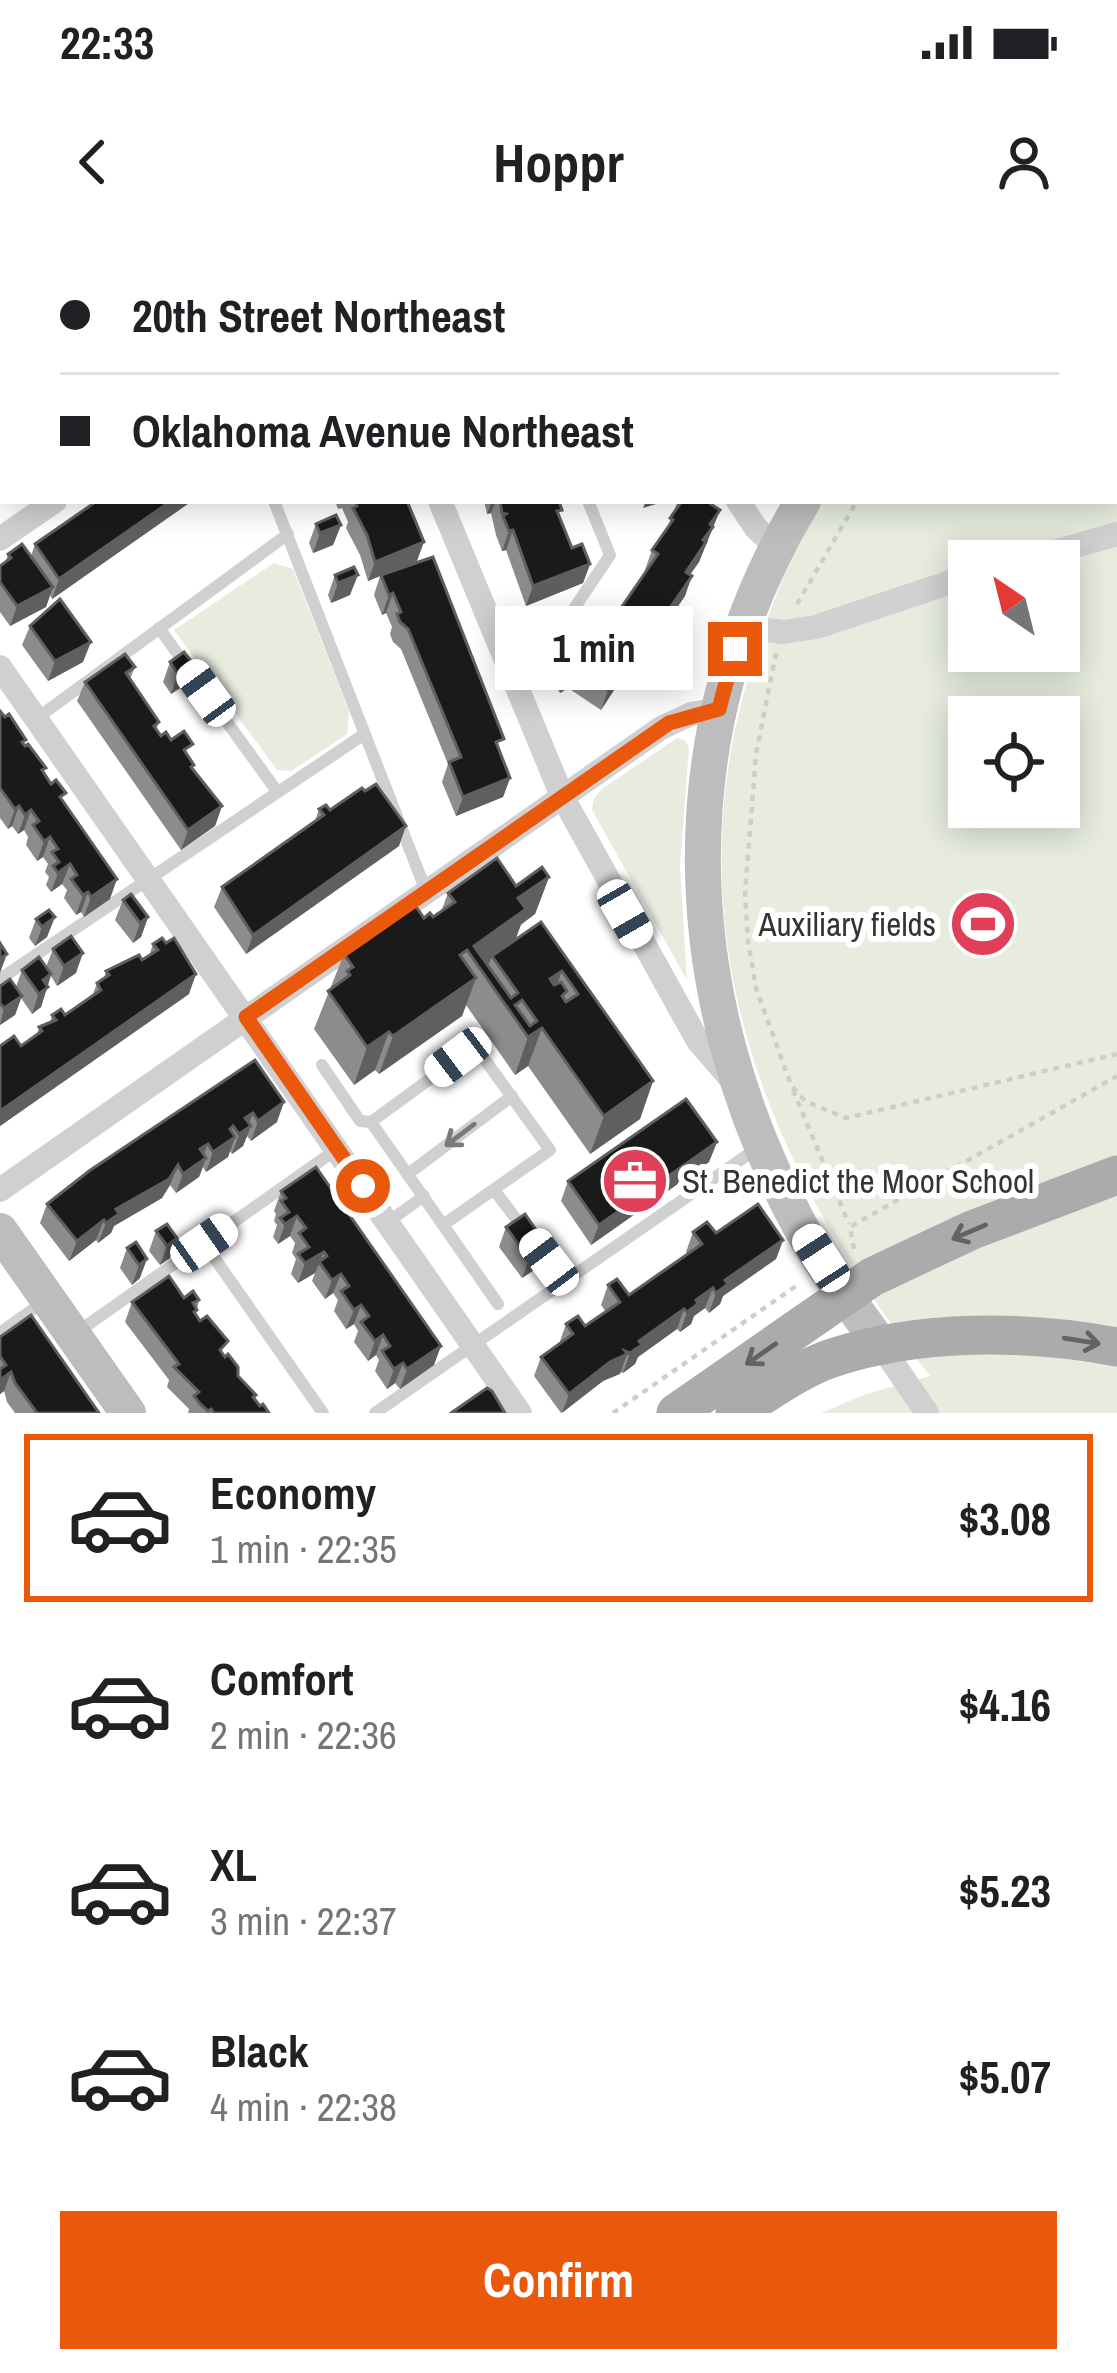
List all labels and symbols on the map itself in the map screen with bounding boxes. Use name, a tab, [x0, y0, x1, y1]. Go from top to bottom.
north arrow	[948, 540, 1080, 672]
callout: 1 min	[495, 607, 693, 691]
route end	[708, 622, 762, 676]
car	[170, 653, 242, 733]
car	[591, 874, 659, 954]
sports icon: Auxiliary fields	[948, 889, 1018, 959]
place label: Auxiliary fields	[758, 902, 936, 946]
car	[418, 1021, 498, 1093]
one-way arrow	[444, 1122, 477, 1148]
office icon: St. Benedict the Moor School	[600, 1146, 670, 1216]
route start	[336, 1159, 390, 1213]
place label: St. Benedict the Moor School	[682, 1159, 1034, 1203]
car	[164, 1208, 244, 1278]
car	[786, 1218, 856, 1298]
car	[513, 1222, 585, 1302]
one-way arrow	[951, 1223, 988, 1244]
one-way arrow	[1062, 1331, 1101, 1354]
one-way arrow	[744, 1341, 778, 1366]

